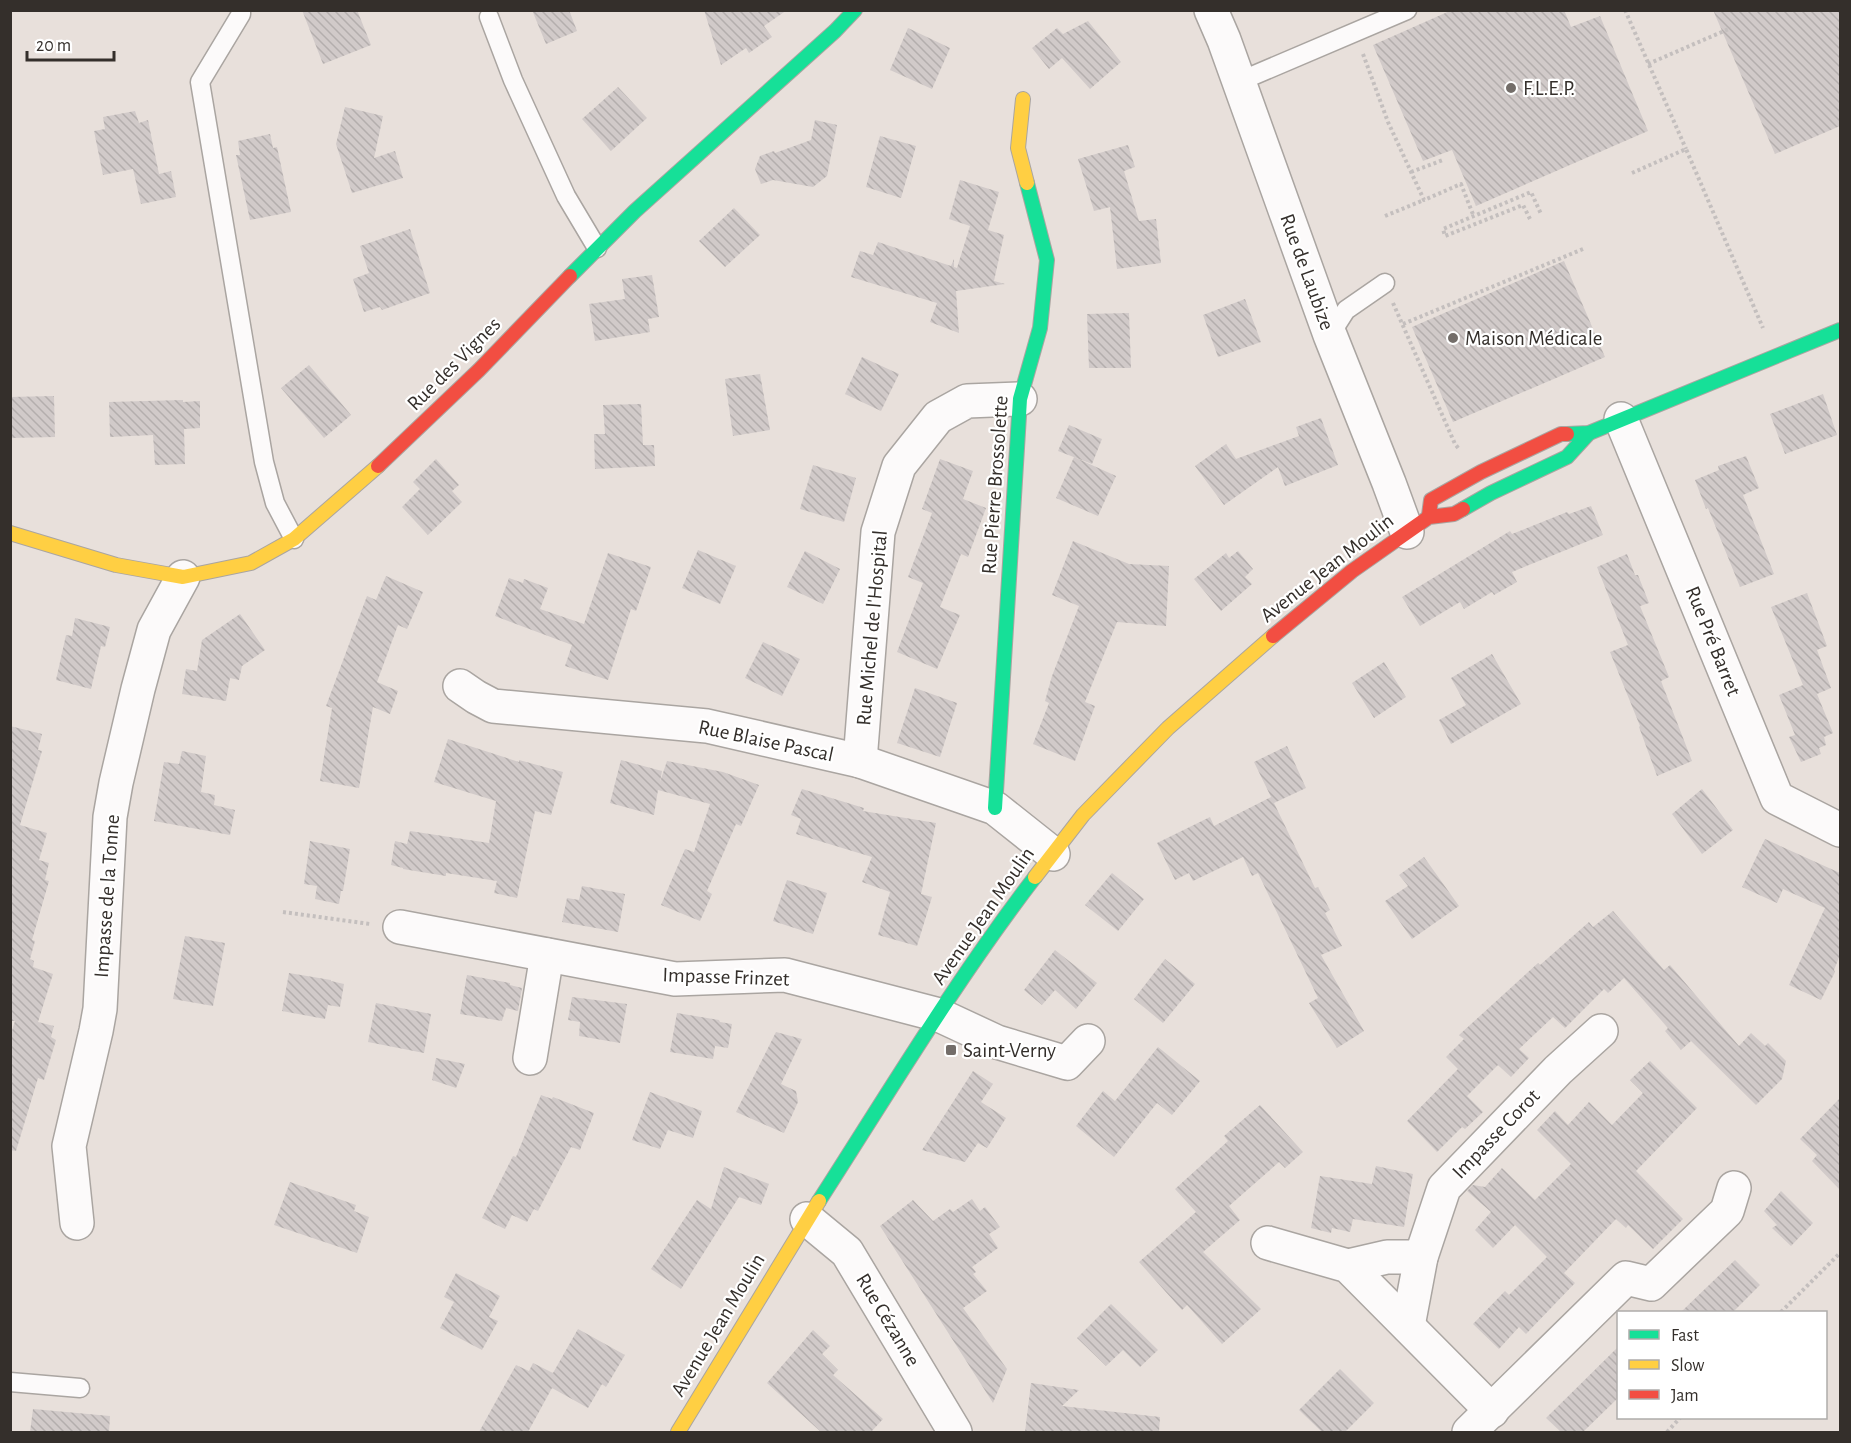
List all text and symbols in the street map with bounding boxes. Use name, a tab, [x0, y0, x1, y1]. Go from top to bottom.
scale bar	[27, 24, 114, 62]
text: 20 m	[36, 37, 71, 55]
place label: F.L.E.P.	[1523, 78, 1575, 99]
marker: F.L.E.P.	[1504, 81, 1518, 95]
street label: Rue de Laubize	[1276, 211, 1338, 333]
street label: Rue des Vignes	[403, 313, 505, 415]
place label: Maison Médicale	[1465, 328, 1603, 349]
marker: Maison Médicale	[1446, 331, 1460, 345]
street label: Rue Pierre Brossolette	[978, 395, 1012, 575]
street label: Avenue Jean Moulin	[1256, 510, 1398, 626]
street label: Rue Michel de l'Hospital	[853, 529, 891, 727]
street label: Rue Pré Barret	[1681, 583, 1745, 699]
street label: Rue Blaise Pascal	[696, 716, 836, 766]
street label: Impasse de la Tonne	[91, 814, 123, 978]
street label: Avenue Jean Moulin	[928, 843, 1038, 989]
street label: Impasse Frinzet	[662, 964, 790, 990]
place label: Saint-Verny	[963, 1040, 1056, 1061]
marker: Saint-Verny	[944, 1043, 958, 1057]
street label: Impasse Corot	[1448, 1085, 1544, 1183]
street label: Avenue Jean Moulin	[667, 1250, 769, 1400]
street label: Rue Cézanne	[852, 1270, 924, 1370]
legend	[1617, 1311, 1827, 1419]
text: Fast	[1671, 1327, 1699, 1345]
text: Slow	[1671, 1357, 1704, 1375]
text: Jam	[1671, 1387, 1699, 1405]

